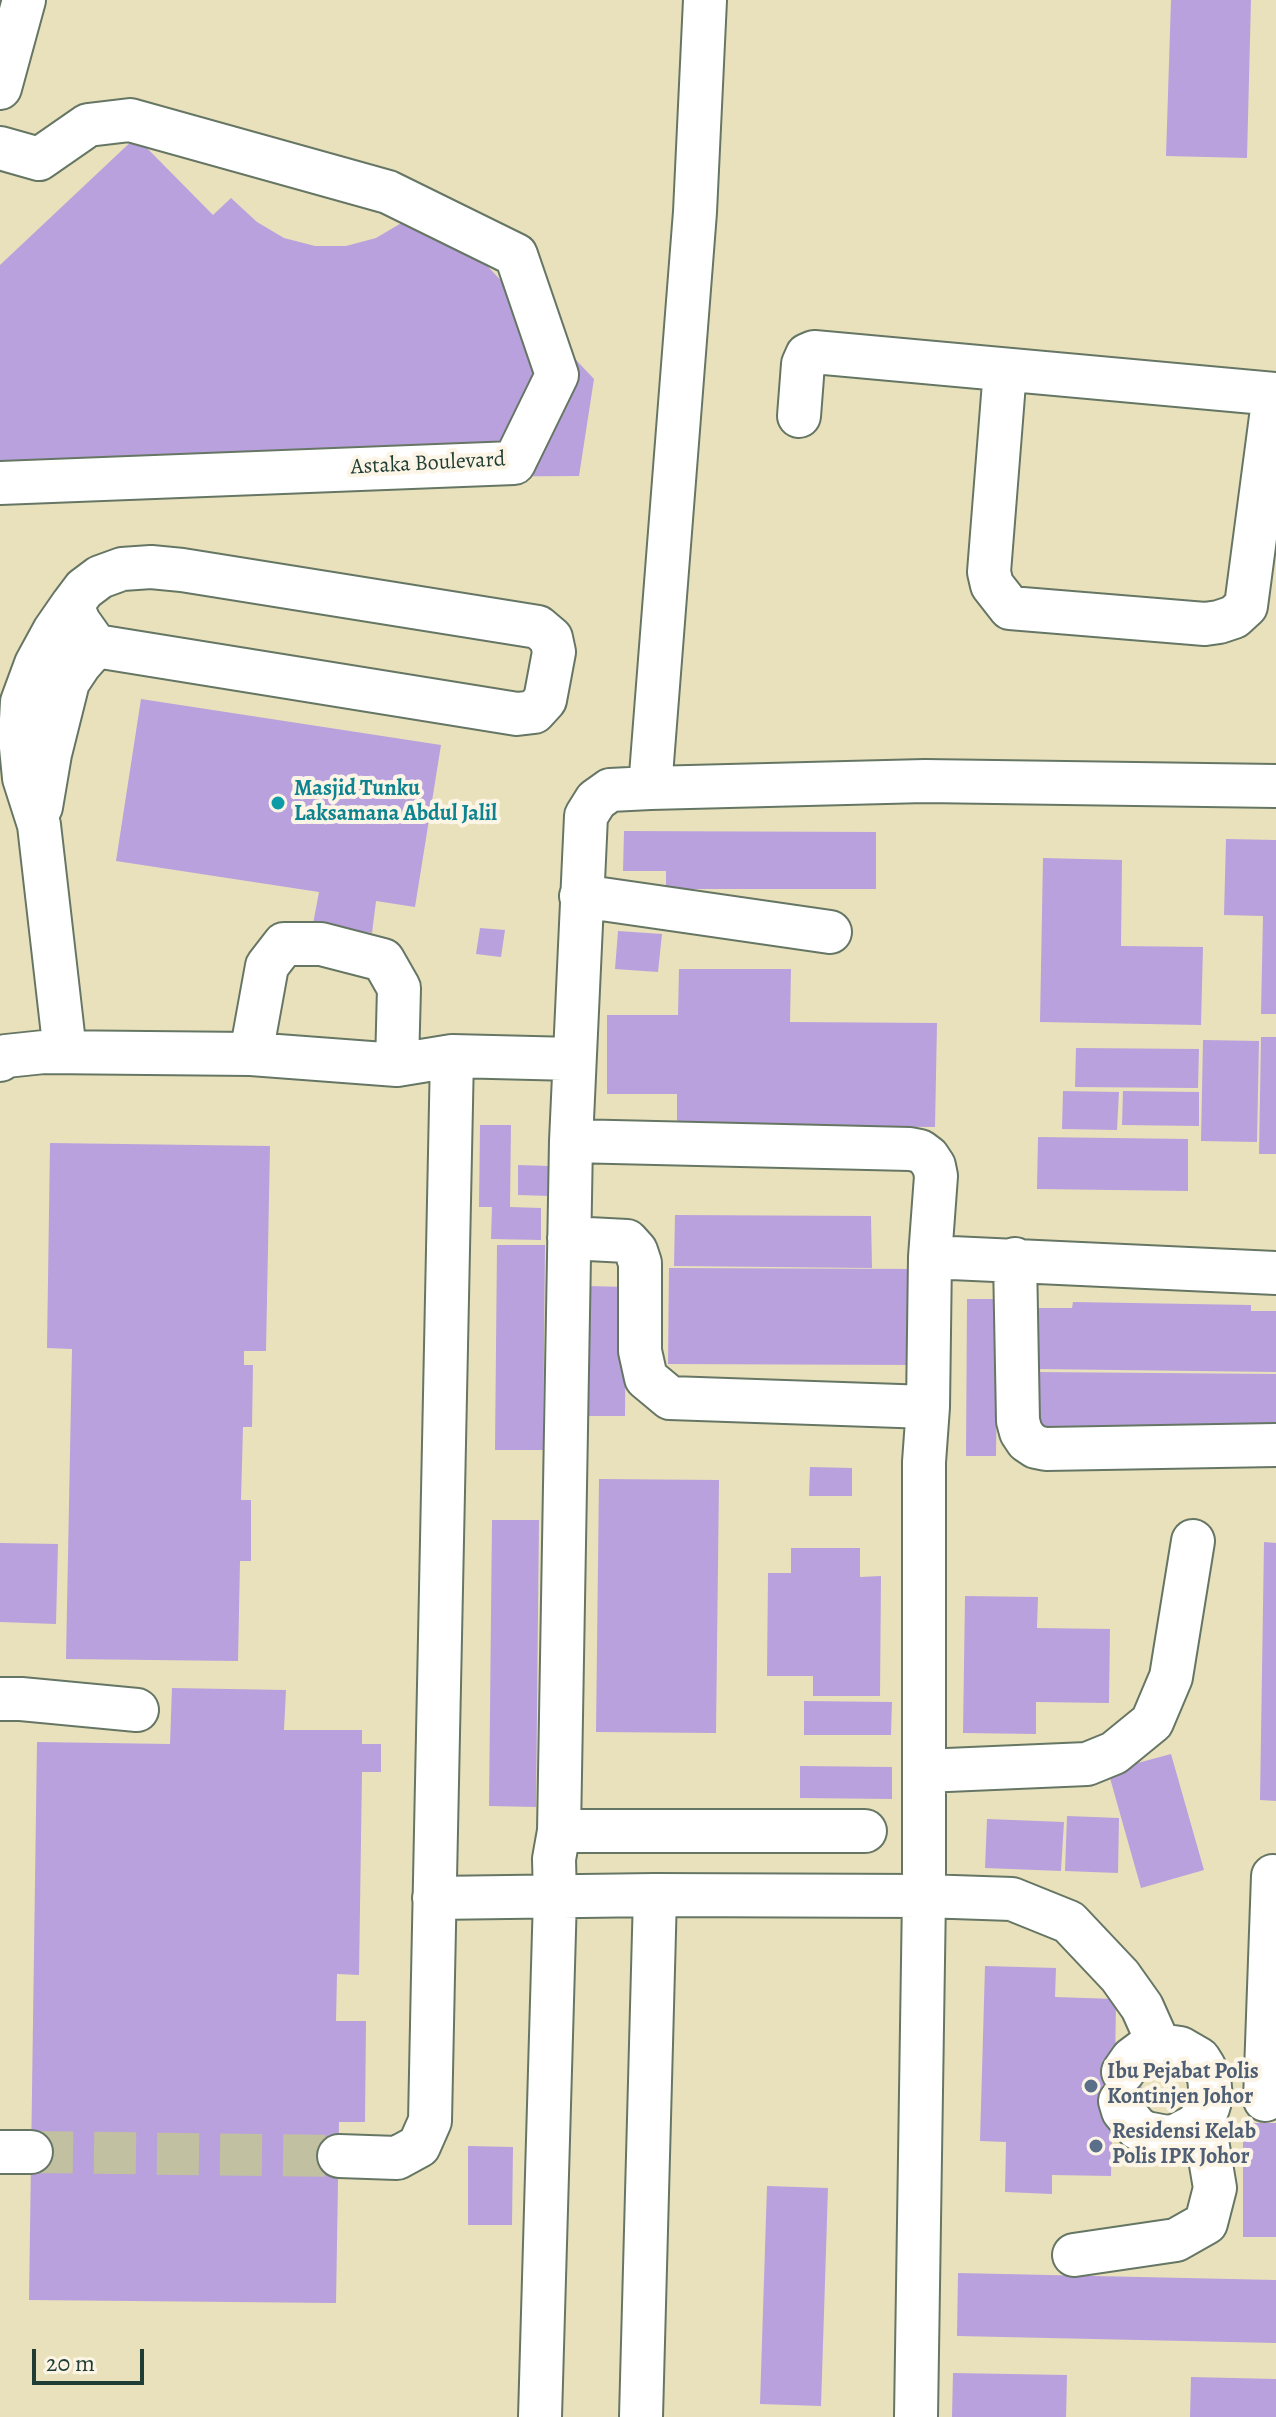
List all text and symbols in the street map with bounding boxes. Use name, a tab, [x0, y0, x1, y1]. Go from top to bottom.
street label: Astaka Boulevard	[350, 447, 506, 481]
place label: Masjid Tunku Laksamana Abdul Jalil	[294, 777, 497, 828]
marker: Masjid Tunku Laksamana Abdul Jalil	[269, 794, 287, 812]
place label: Ibu Pejabat Polis Kontinjen Johor	[1107, 2060, 1259, 2112]
marker: Ibu Pejabat Polis Kontinjen Johor	[1082, 2077, 1100, 2095]
place label: Residensi Kelab Polis IPK Johor	[1112, 2120, 1256, 2172]
marker: Residensi Kelab Polis IPK Johor	[1087, 2137, 1105, 2155]
scale bar	[36, 2333, 148, 2383]
text: 20 m	[46, 2347, 95, 2379]

